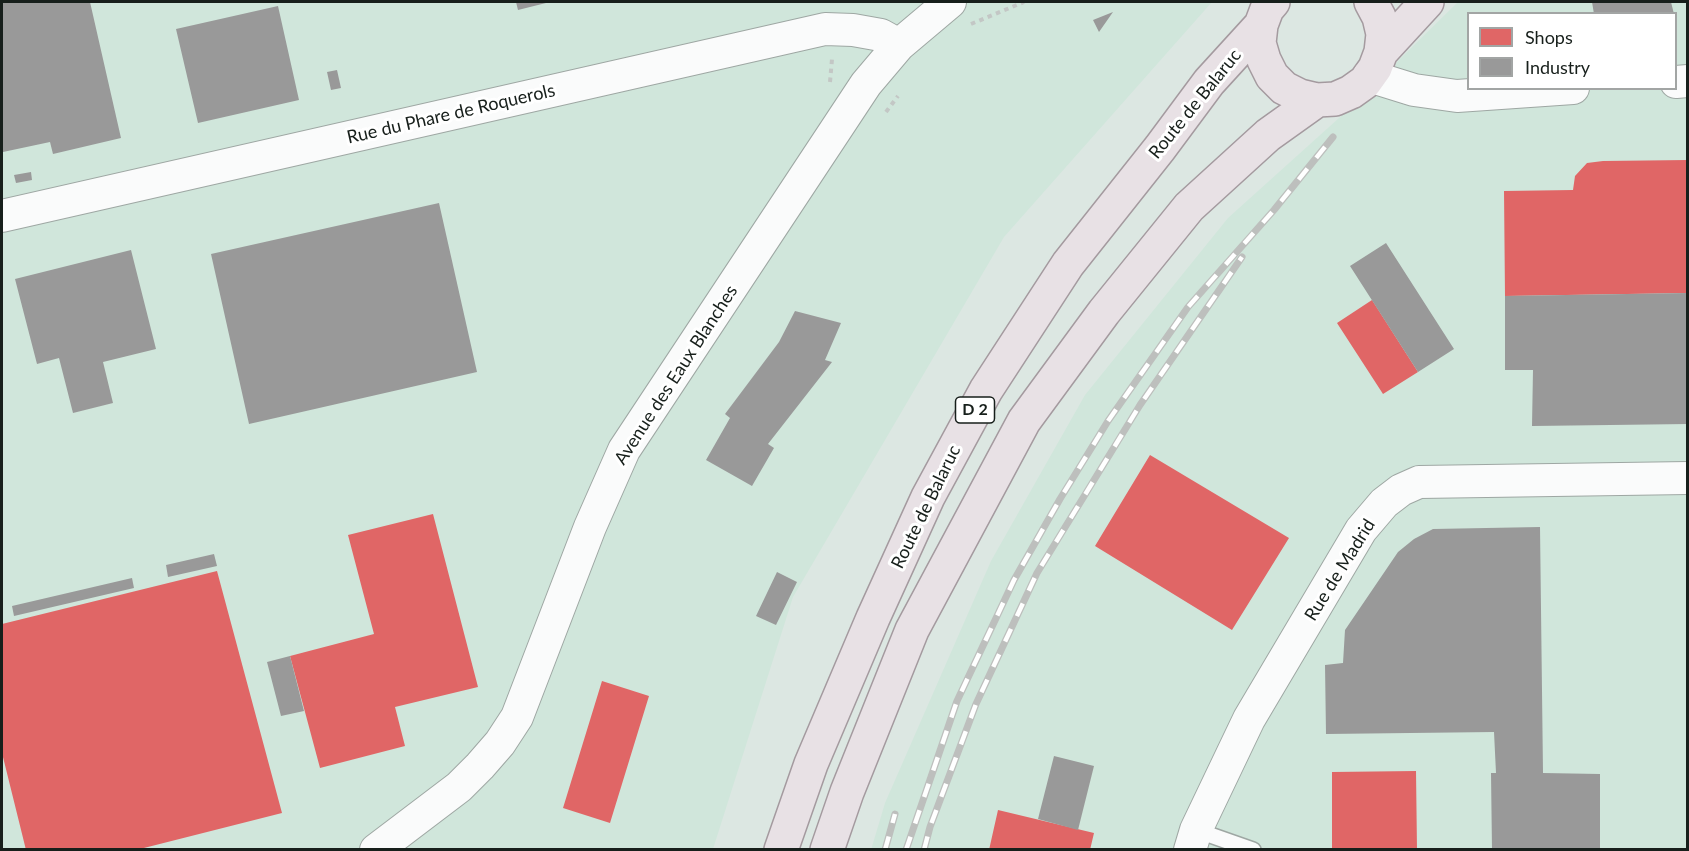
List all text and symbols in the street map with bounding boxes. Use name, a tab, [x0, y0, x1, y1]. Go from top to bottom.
legend	[1467, 12, 1677, 90]
text: Shops	[1525, 26, 1573, 48]
street label: Route de Balaruc	[1144, 45, 1246, 163]
text: Industry	[1525, 56, 1590, 78]
street label: Rue du Phare de Roquerols	[345, 80, 557, 148]
street label: Avenue des Eaux Blanches	[610, 281, 742, 469]
road number: D 2	[956, 397, 994, 423]
street label: Route de Balaruc	[887, 442, 965, 572]
street label: Rue de Madrid	[1300, 515, 1380, 625]

